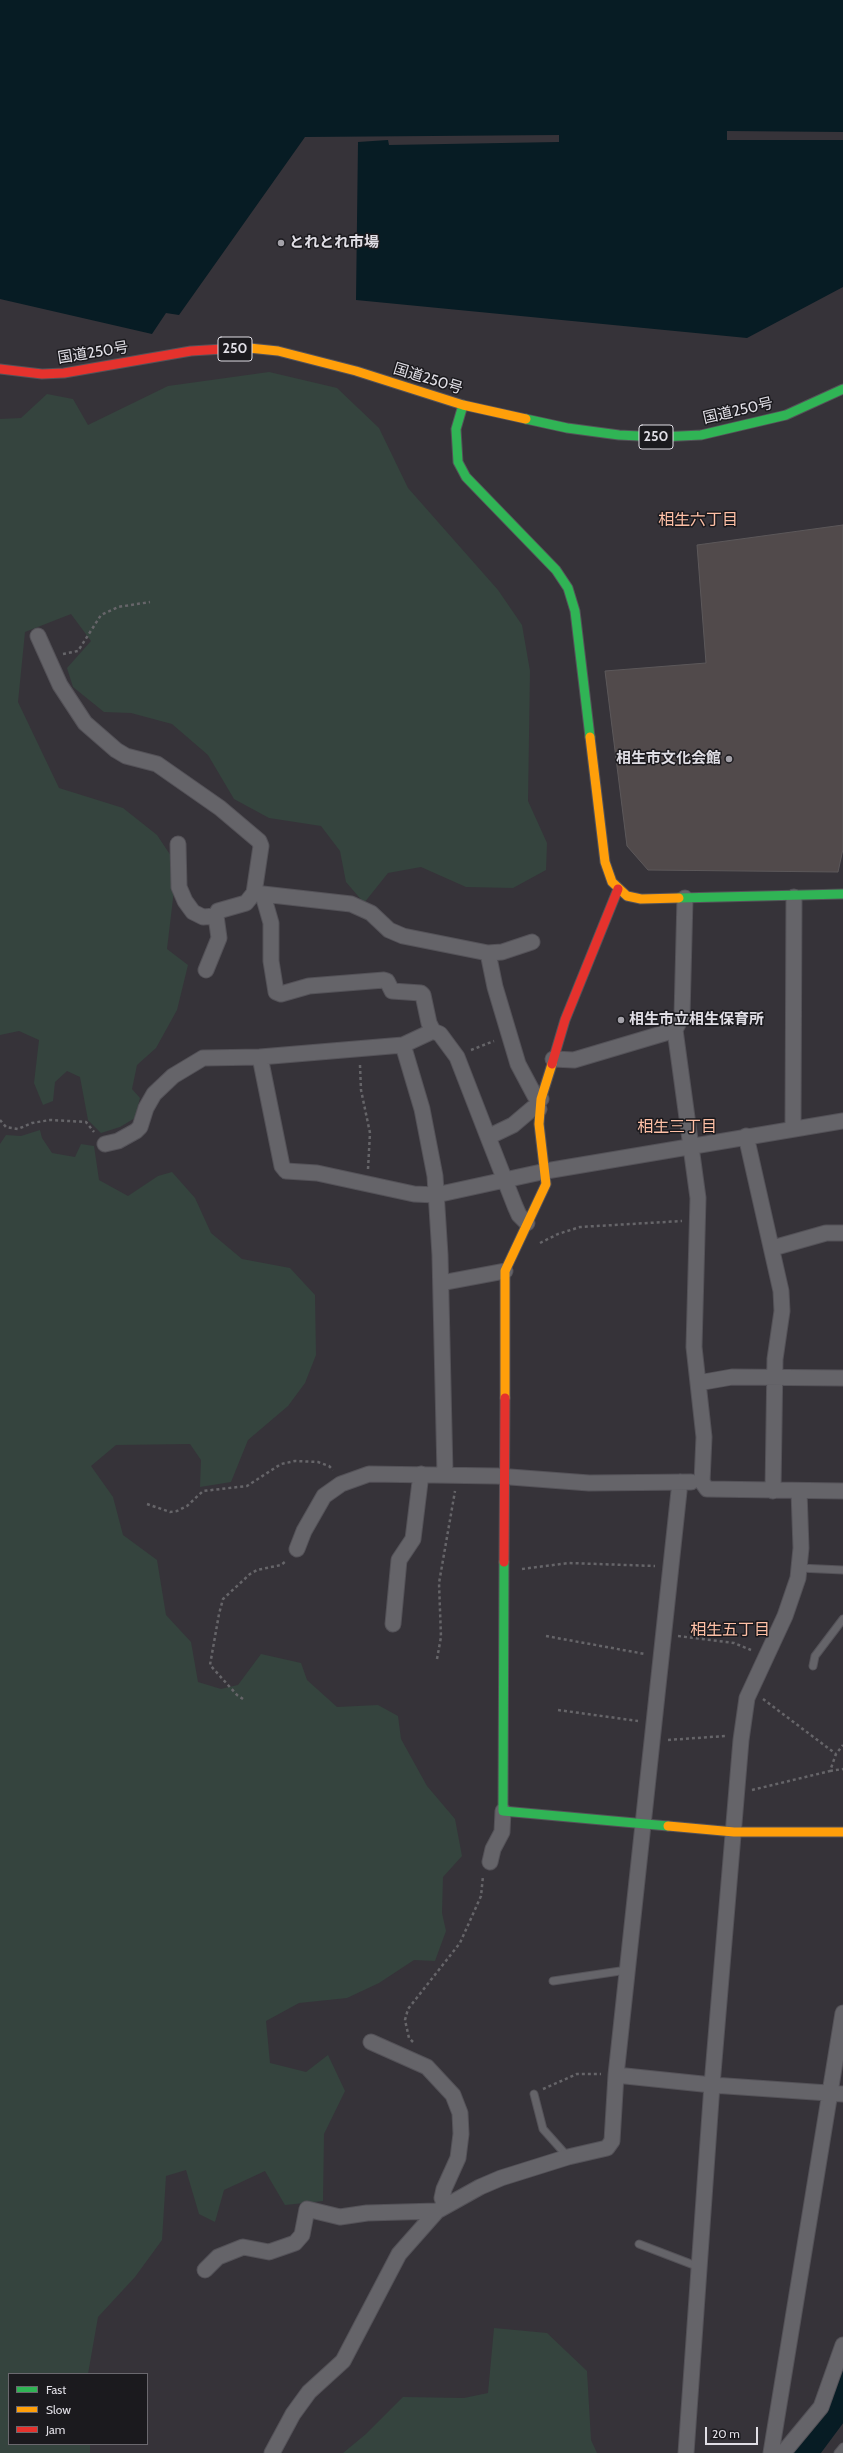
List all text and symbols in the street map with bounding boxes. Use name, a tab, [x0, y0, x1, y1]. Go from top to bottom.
place label: とれとれ市場	[289, 234, 379, 252]
marker: とれとれ市場	[276, 238, 286, 248]
road number: 250	[218, 337, 252, 361]
street label: 国道250号	[56, 339, 130, 367]
street label: 国道250号	[391, 360, 465, 398]
street label: 国道250号	[701, 394, 775, 428]
road number: 250	[639, 425, 673, 449]
district label: 相生六丁目	[658, 510, 738, 530]
place label: 相生市文化会館	[616, 750, 721, 768]
marker: 相生市文化会館	[724, 754, 734, 764]
place label: 相生市立相生保育所	[629, 1011, 764, 1029]
marker: 相生市立相生保育所	[616, 1015, 626, 1025]
district label: 相生三丁目	[637, 1117, 717, 1137]
district label: 相生五丁目	[690, 1620, 770, 1640]
legend	[8, 2373, 148, 2445]
text: Fast	[46, 2382, 66, 2397]
text: Slow	[46, 2402, 71, 2417]
scale bar	[707, 2419, 760, 2445]
text: Jam	[46, 2422, 65, 2437]
text: 20 m	[712, 2426, 740, 2441]

